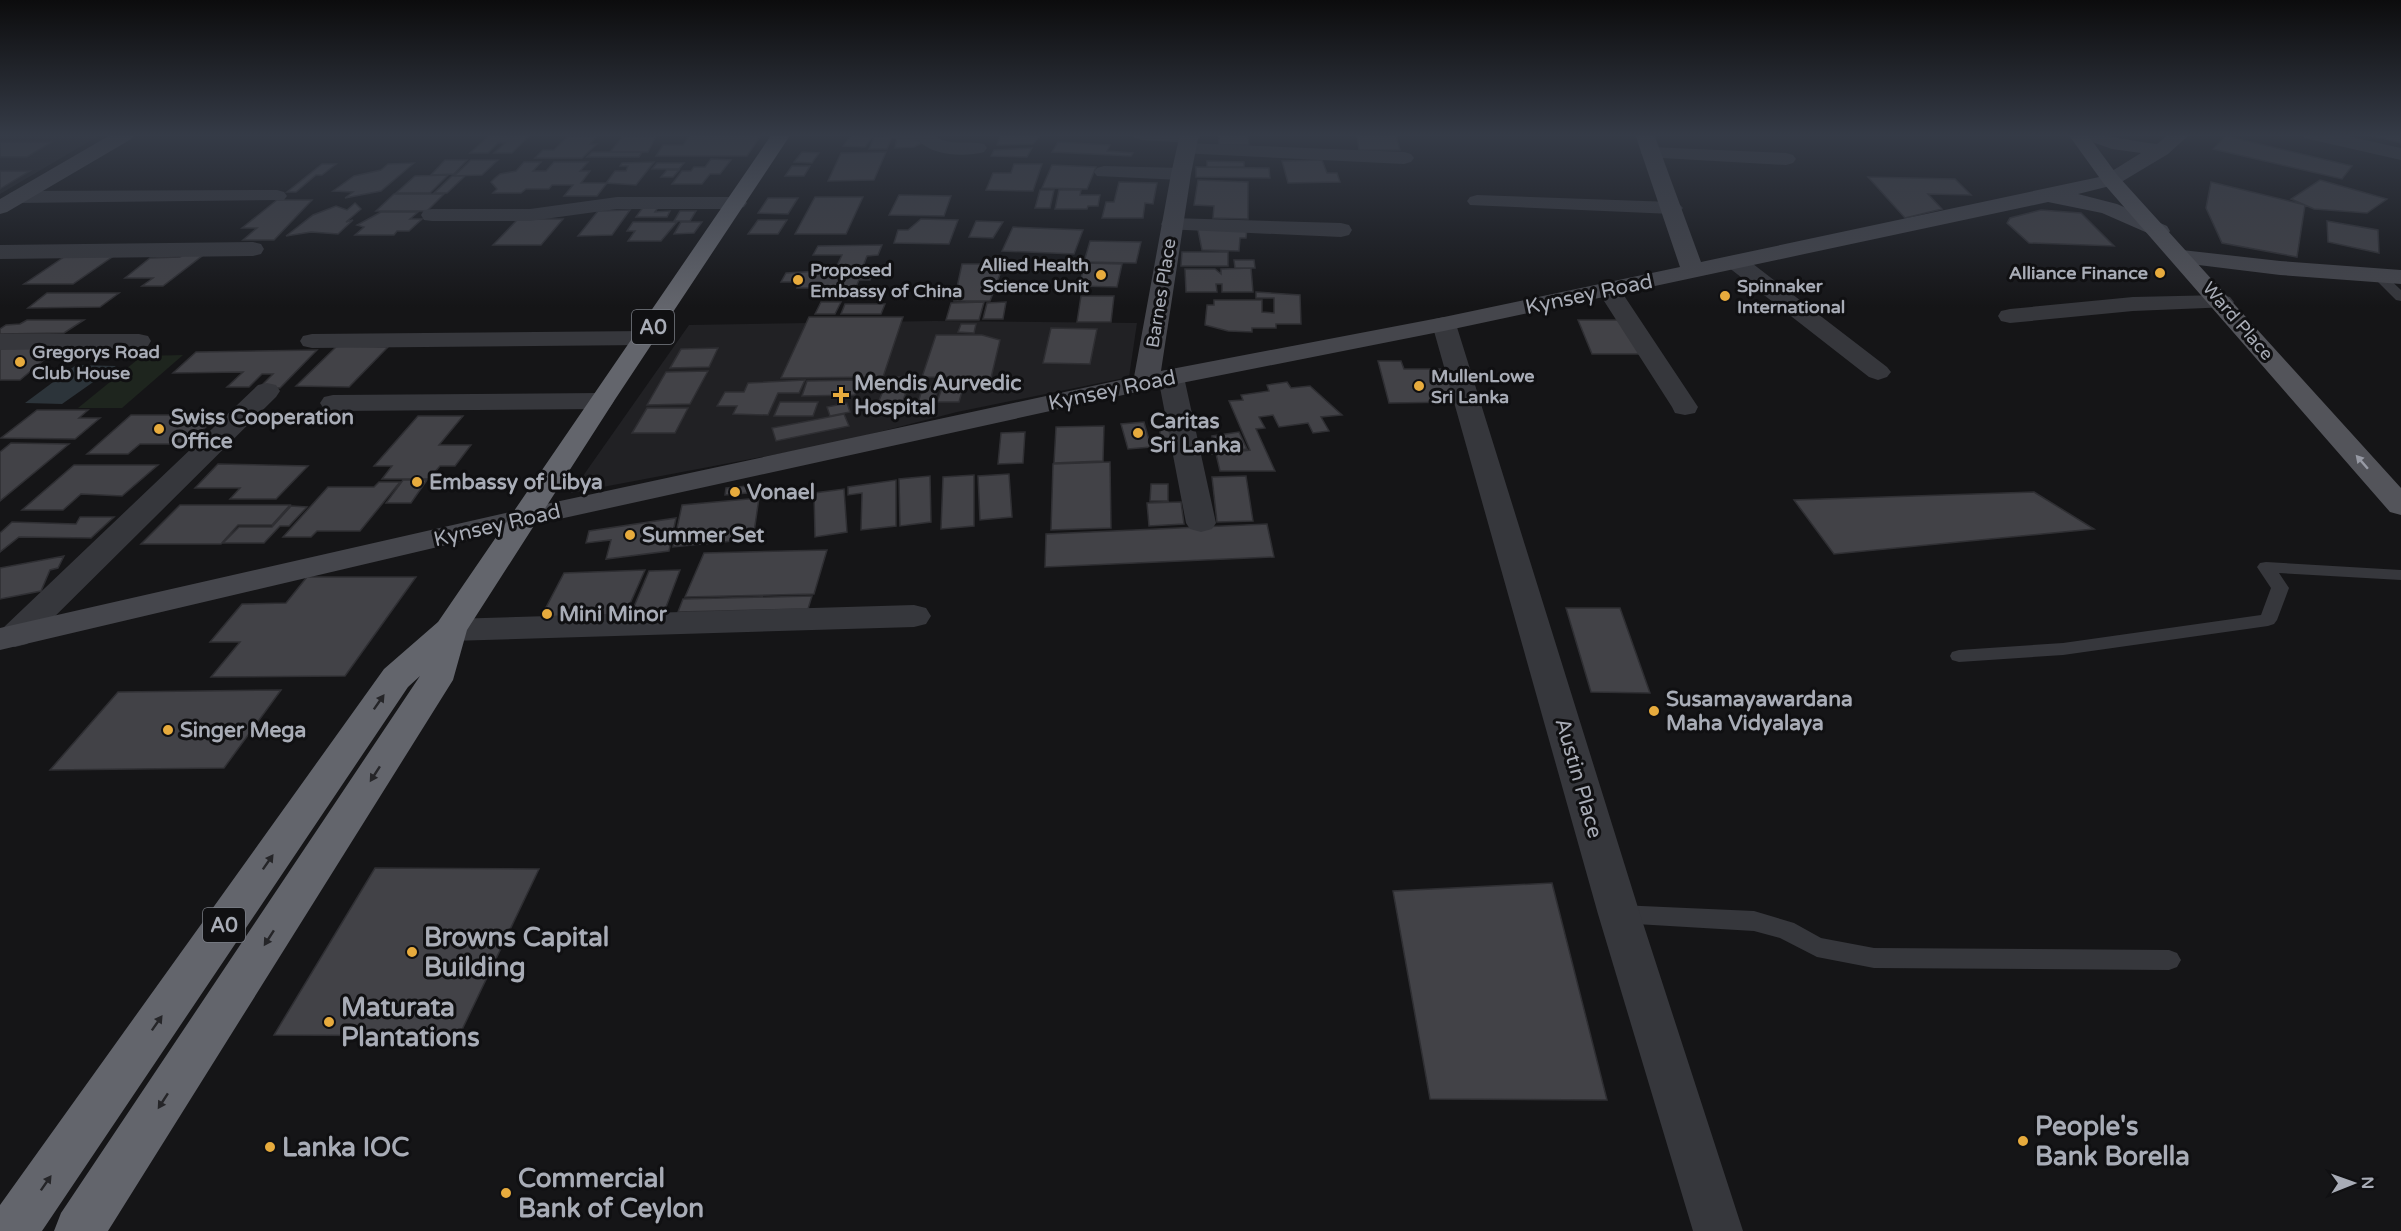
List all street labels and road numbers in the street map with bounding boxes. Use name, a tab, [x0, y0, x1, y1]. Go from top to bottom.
street label: Barnes Place	[1142, 237, 1180, 349]
street label: Kynsey Road	[1523, 269, 1655, 320]
street label: Ward Place	[2198, 277, 2278, 365]
road number: A0	[632, 310, 674, 344]
street label: Kynsey Road	[1046, 365, 1178, 416]
street label: Kynsey Road	[431, 499, 563, 552]
street label: Austin Place	[1549, 715, 1608, 841]
road number: A0	[203, 908, 245, 942]

